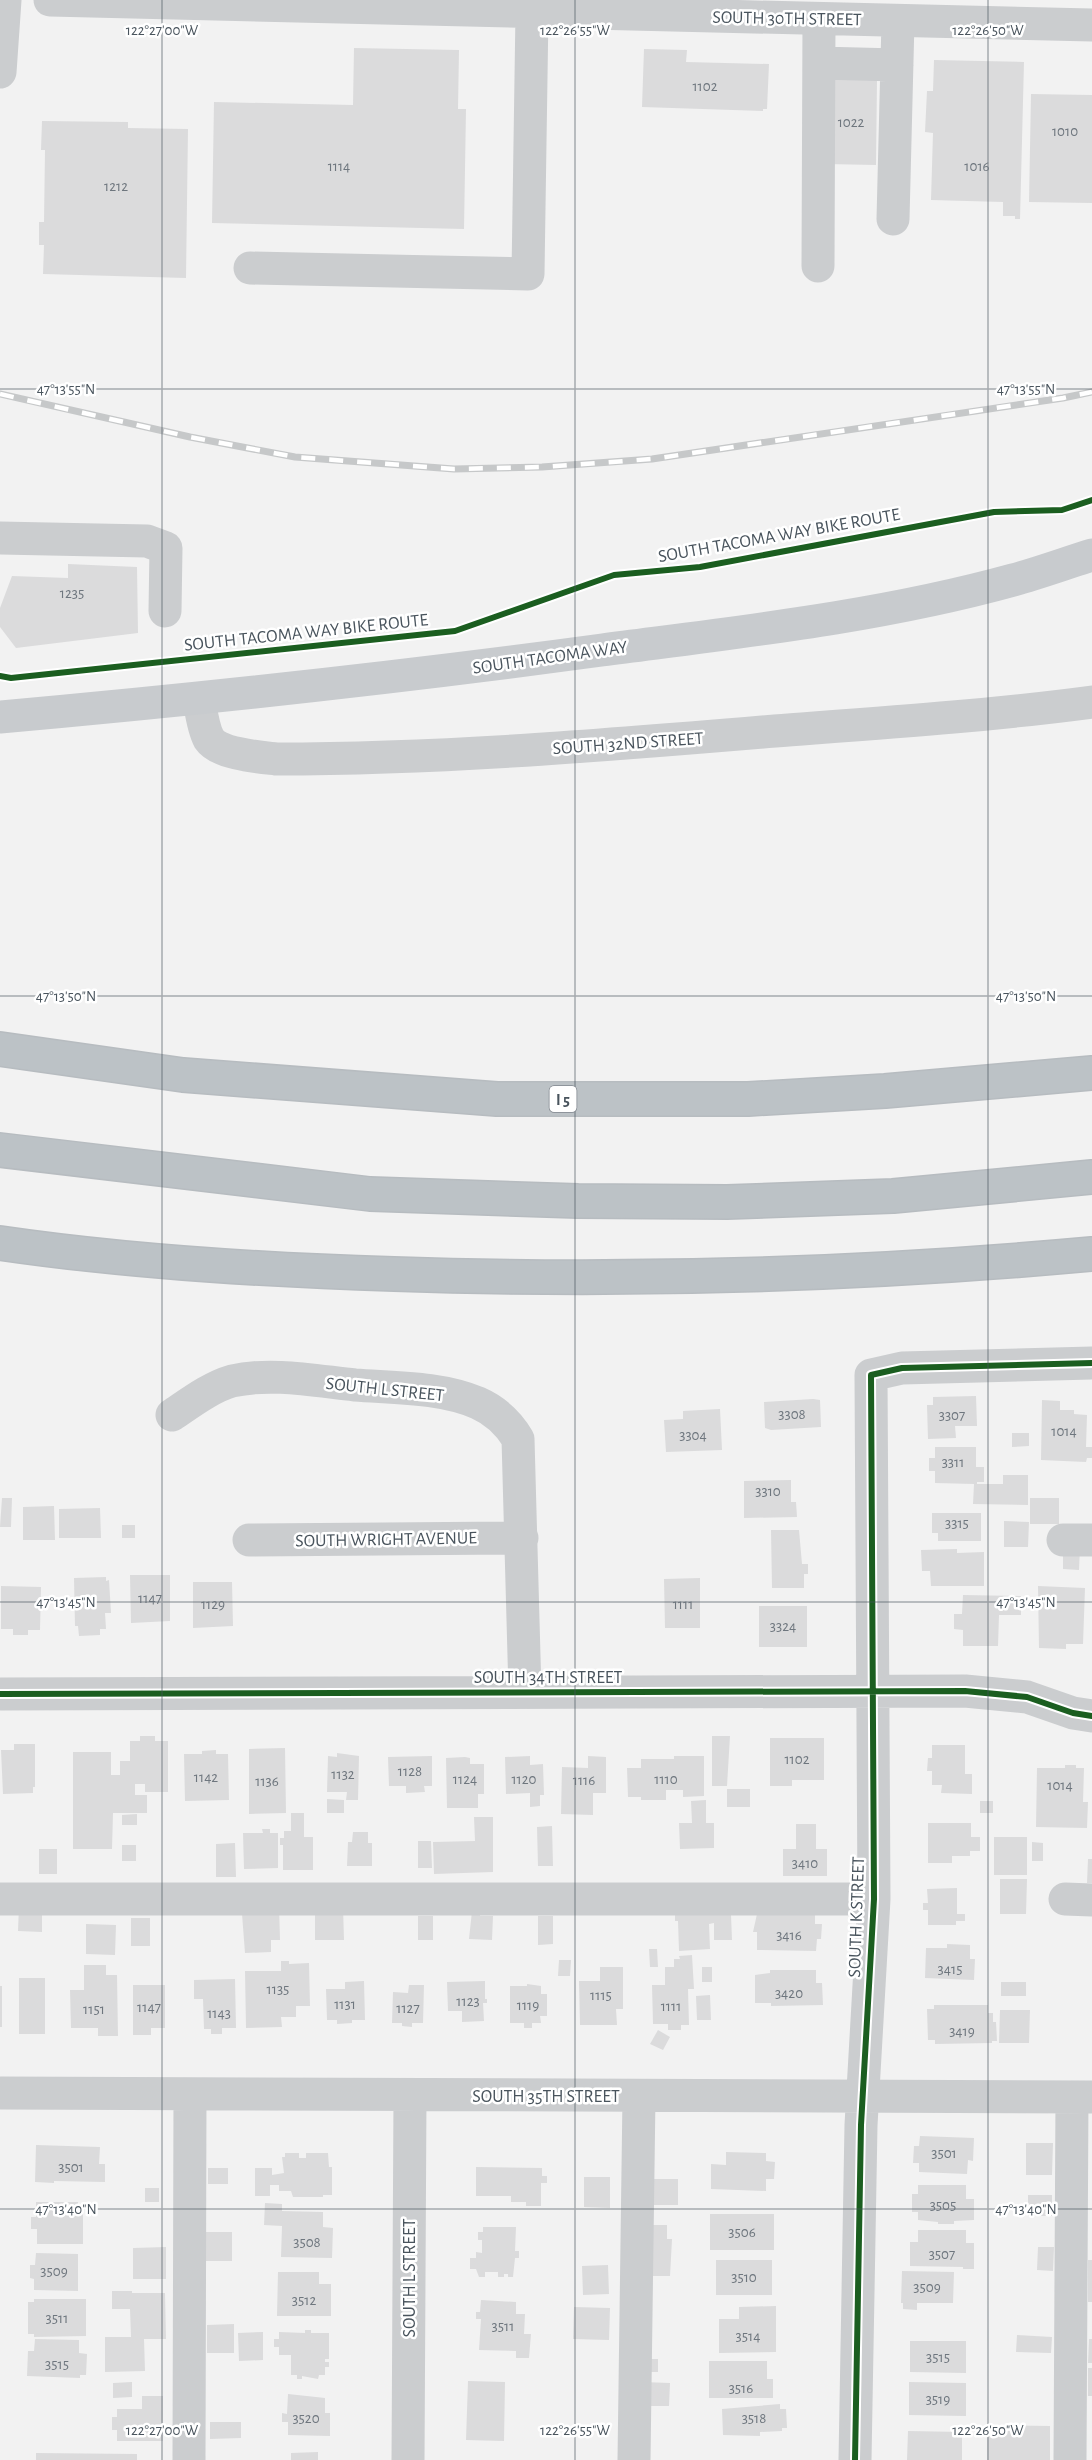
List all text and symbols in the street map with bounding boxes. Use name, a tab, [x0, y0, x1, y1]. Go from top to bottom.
street label: SOUTH 30TH STREET	[712, 9, 862, 29]
text: 122°27'00"W	[126, 23, 199, 38]
text: 122°26'55"W	[540, 23, 611, 38]
text: 122°26'50"W	[952, 23, 1024, 38]
house number: 1102	[692, 79, 718, 94]
house number: 1022	[838, 115, 865, 130]
house number: 1010	[1052, 124, 1078, 139]
house number: 1114	[328, 159, 350, 174]
house number: 1016	[964, 159, 990, 174]
house number: 1212	[104, 179, 128, 194]
text: 47°13'55"N	[37, 382, 95, 397]
text: 47°13'55"N	[997, 382, 1055, 397]
street label: SOUTH TACOMA WAY BIKE ROUTE	[657, 506, 902, 566]
house number: 1235	[60, 586, 84, 601]
street label: SOUTH TACOMA WAY BIKE ROUTE	[183, 611, 429, 655]
street label: SOUTH TACOMA WAY	[471, 638, 629, 678]
street label: SOUTH 32ND STREET	[552, 730, 704, 758]
text: 47°13'50"N	[36, 989, 96, 1004]
text: 47°13'50"N	[996, 989, 1056, 1004]
road number: I 5	[550, 1086, 576, 1112]
street label: SOUTH L STREET	[325, 1375, 445, 1405]
house number: 3308	[778, 1407, 806, 1422]
house number: 3307	[939, 1408, 965, 1423]
house number: 1014	[1051, 1424, 1077, 1439]
house number: 3304	[679, 1428, 707, 1443]
house number: 3311	[942, 1455, 964, 1470]
house number: 3310	[755, 1484, 781, 1499]
house number: 3315	[945, 1516, 969, 1531]
street label: SOUTH WRIGHT AVENUE	[295, 1529, 477, 1551]
house number: 1147	[138, 1591, 162, 1606]
text: 47°13'45"N	[36, 1595, 96, 1610]
text: 47°13'45"N	[996, 1595, 1056, 1610]
house number: 1129	[201, 1597, 225, 1612]
house number: 1111	[673, 1597, 693, 1612]
house number: 3324	[770, 1619, 796, 1634]
street label: SOUTH 34TH STREET	[474, 1669, 623, 1687]
house number: 1102	[784, 1752, 810, 1767]
house number: 1128	[398, 1764, 422, 1779]
house number: 1132	[331, 1767, 355, 1782]
house number: 1142	[194, 1770, 218, 1785]
house number: 1124	[453, 1772, 477, 1787]
house number: 1120	[511, 1772, 537, 1787]
house number: 1110	[654, 1772, 678, 1787]
house number: 1116	[573, 1773, 595, 1788]
house number: 1136	[255, 1774, 279, 1789]
house number: 1014	[1047, 1778, 1073, 1793]
house number: 3410	[792, 1856, 818, 1871]
street label: SOUTH K STREET	[846, 1856, 868, 1978]
house number: 3416	[776, 1928, 802, 1943]
house number: 3415	[938, 1962, 962, 1977]
house number: 1135	[267, 1982, 289, 1997]
house number: 3420	[775, 1986, 803, 2001]
house number: 1115	[590, 1988, 612, 2003]
house number: 1123	[456, 1994, 480, 2009]
house number: 1131	[334, 1997, 356, 2012]
house number: 1119	[517, 1998, 539, 2013]
house number: 1111	[661, 1999, 681, 2014]
house number: 1147	[137, 2000, 161, 2015]
house number: 1127	[396, 2001, 420, 2016]
house number: 1151	[83, 2002, 105, 2017]
house number: 1143	[207, 2006, 231, 2021]
house number: 3419	[949, 2024, 975, 2039]
street label: SOUTH 35TH STREET	[472, 2088, 620, 2106]
house number: 3501	[931, 2146, 957, 2161]
house number: 3501	[58, 2160, 84, 2175]
house number: 3505	[930, 2198, 956, 2213]
text: 47°13'40"N	[35, 2202, 97, 2217]
text: 47°13'40"N	[995, 2202, 1057, 2217]
street label: SOUTH L STREET	[401, 2218, 419, 2337]
house number: 3506	[728, 2225, 756, 2240]
house number: 3508	[293, 2235, 321, 2250]
house number: 3507	[929, 2247, 955, 2262]
house number: 3509	[40, 2264, 68, 2279]
house number: 3510	[731, 2270, 757, 2285]
house number: 3509	[913, 2280, 941, 2295]
house number: 3512	[292, 2293, 316, 2308]
house number: 3511	[46, 2311, 68, 2326]
house number: 3511	[492, 2319, 514, 2334]
house number: 3514	[736, 2329, 760, 2344]
house number: 3515	[926, 2350, 950, 2365]
house number: 3515	[45, 2357, 69, 2372]
house number: 3516	[729, 2381, 753, 2396]
house number: 3519	[926, 2392, 950, 2407]
house number: 3520	[292, 2411, 320, 2426]
house number: 3518	[742, 2411, 766, 2426]
text: 122°27'00"W	[126, 2423, 199, 2438]
text: 122°26'55"W	[540, 2423, 611, 2438]
text: 122°26'50"W	[952, 2423, 1024, 2438]

